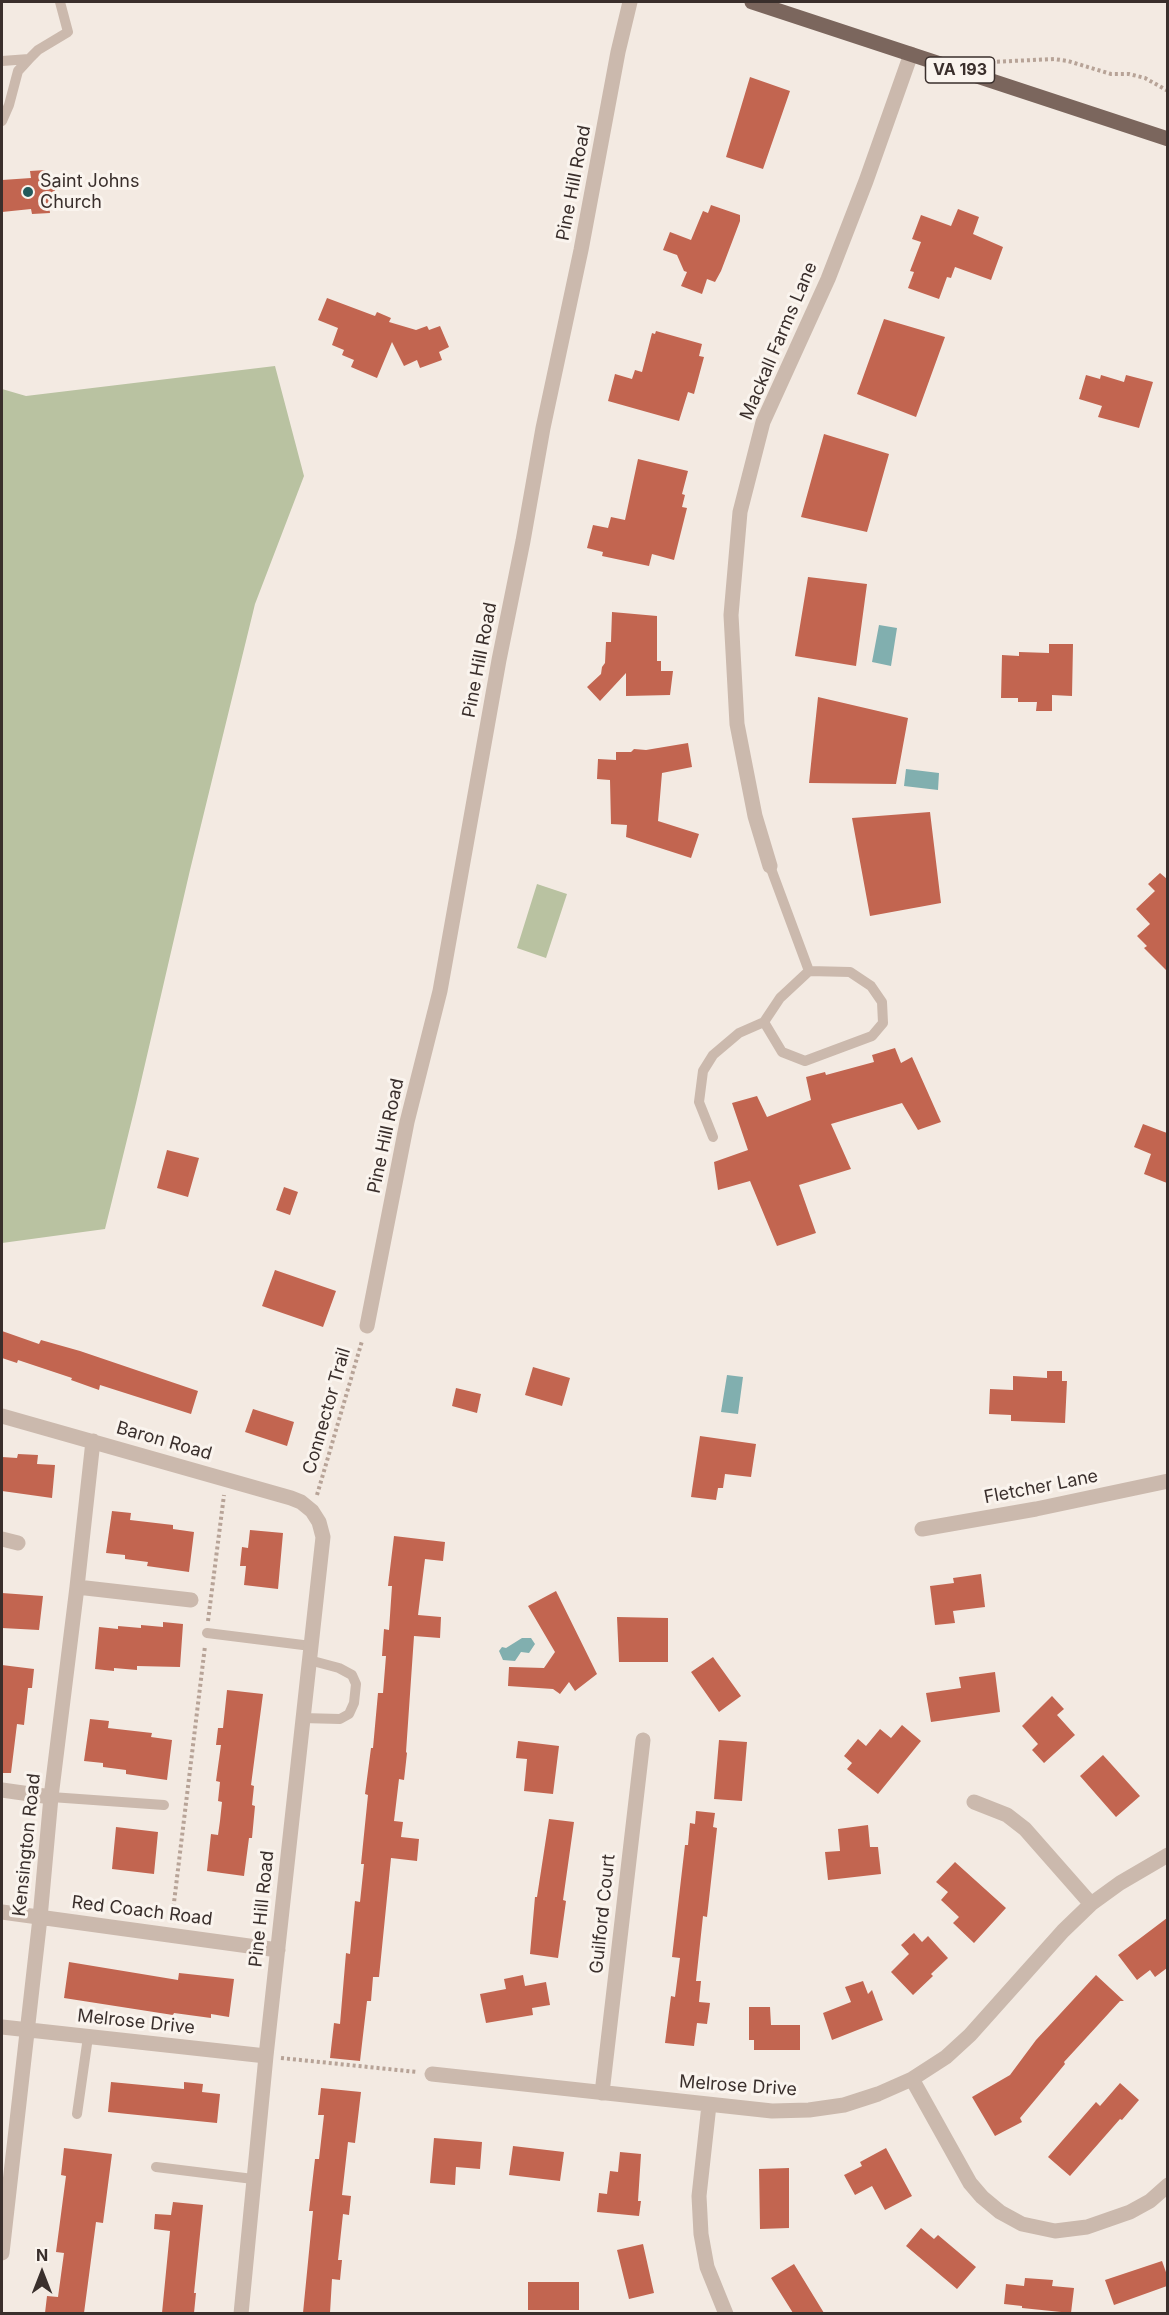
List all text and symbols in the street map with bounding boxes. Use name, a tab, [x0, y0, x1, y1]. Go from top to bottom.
road number: VA 193	[926, 57, 994, 83]
street label: Pine Hill Road	[552, 124, 596, 242]
place label: Saint Johns Church	[40, 171, 139, 213]
marker: Saint Johns Church	[21, 185, 35, 199]
street label: Mackall Farms Lane	[736, 259, 822, 423]
street label: Pine Hill Road	[458, 601, 502, 719]
street label: Pine Hill Road	[363, 1077, 409, 1195]
street label: Connector Trail	[299, 1345, 355, 1477]
street label: Baron Road	[114, 1417, 214, 1465]
street label: Fletcher Lane	[982, 1465, 1100, 1509]
street label: Kensington Road	[9, 1772, 45, 1918]
street label: Pine Hill Road	[245, 1850, 279, 1968]
street label: Guilford Court	[586, 1853, 620, 1975]
street label: Red Coach Road	[70, 1892, 214, 1930]
street label: Melrose Drive	[76, 2005, 196, 2039]
street label: Melrose Drive	[678, 2071, 798, 2101]
north arrow	[12, 2243, 72, 2303]
text: N	[36, 2245, 48, 2265]

